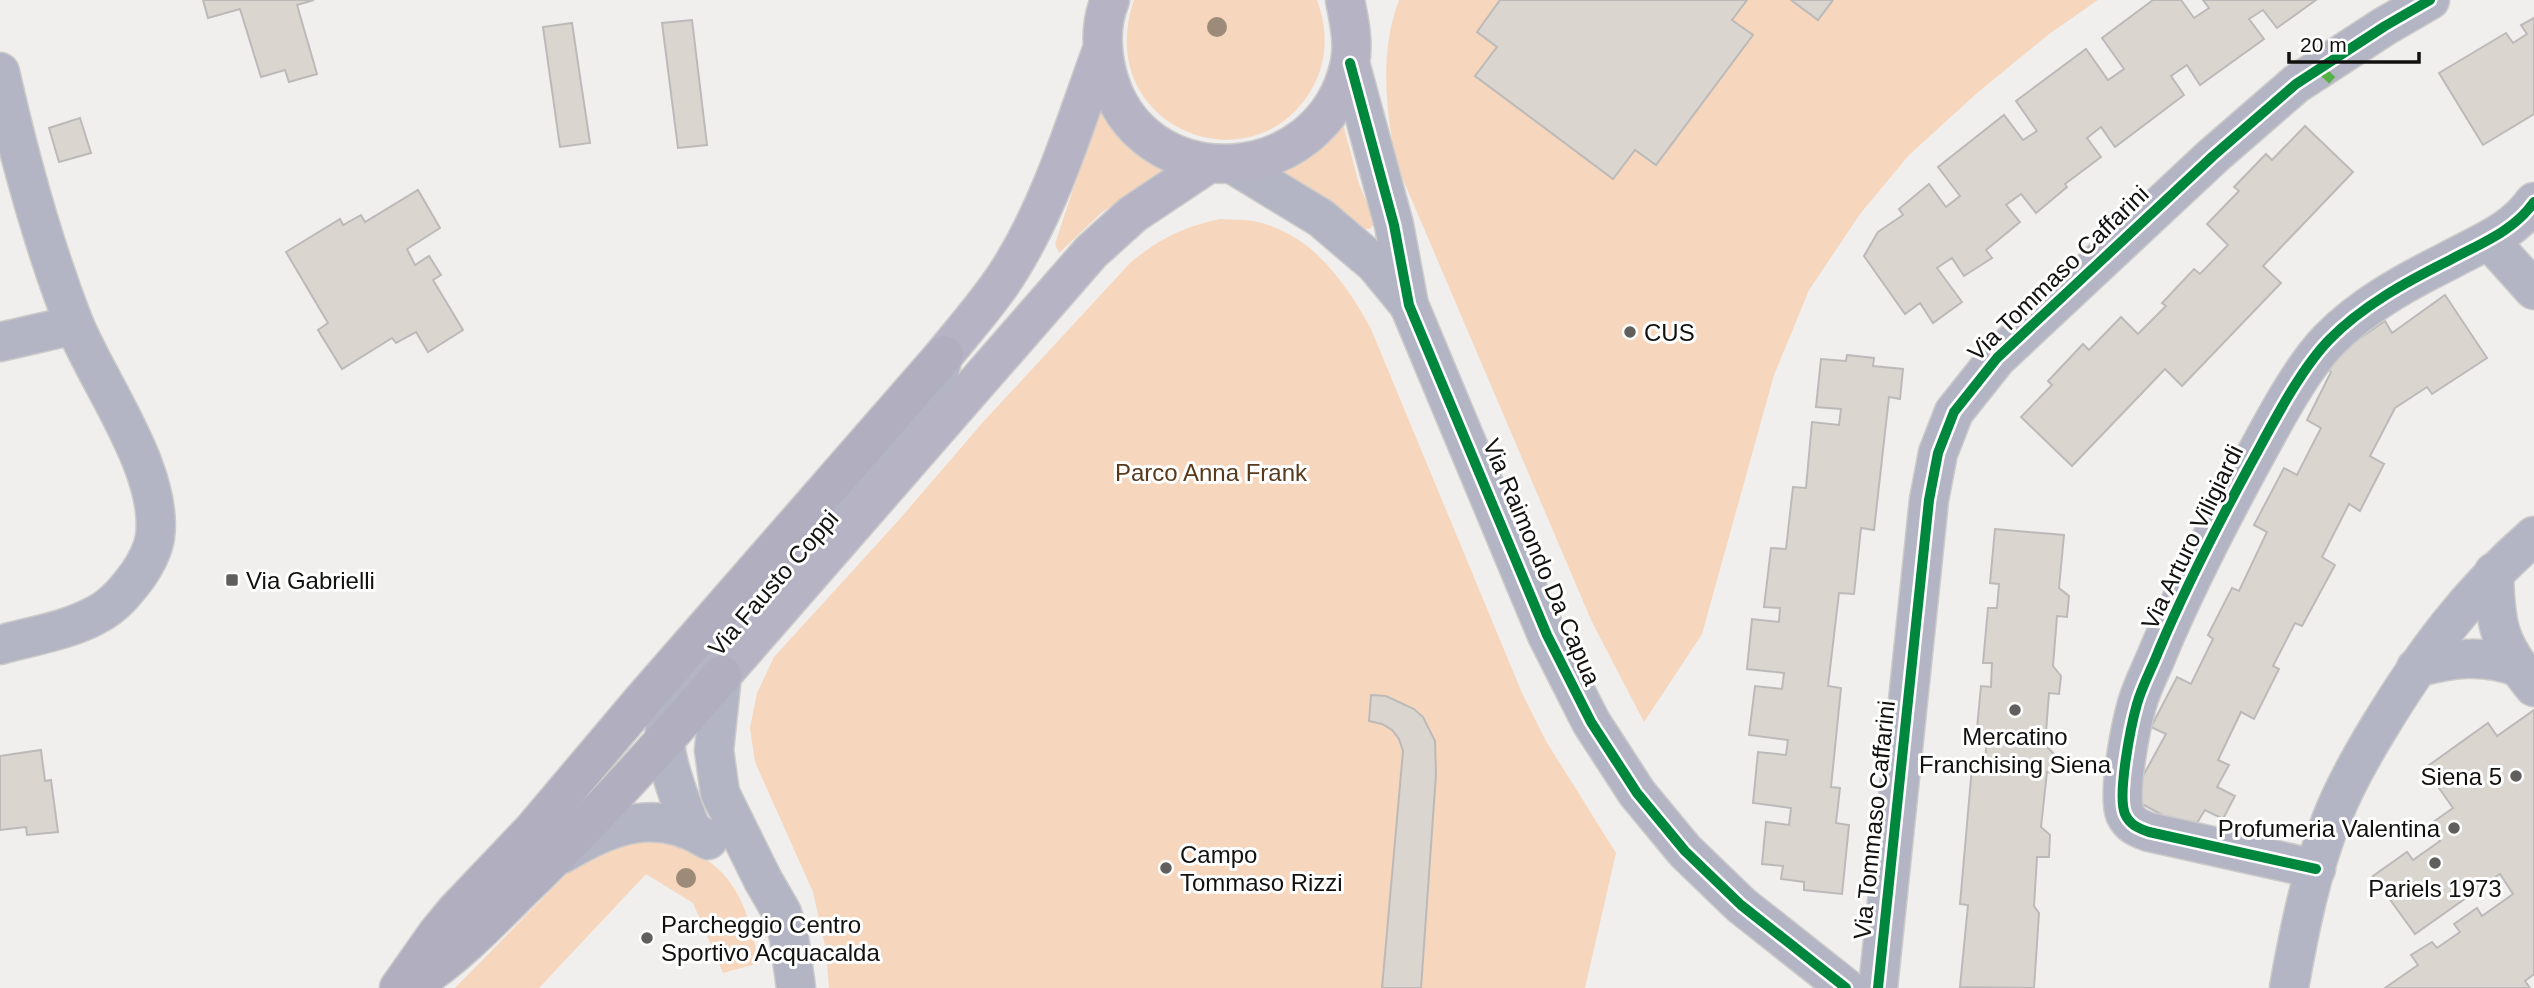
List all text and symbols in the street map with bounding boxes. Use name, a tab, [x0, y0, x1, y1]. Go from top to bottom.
scale bar	[2289, 21, 2418, 65]
text: 20 m	[2300, 33, 2347, 56]
street label: Via Tommaso Caffarini	[1962, 180, 2154, 366]
place label: CUS	[1644, 319, 1695, 346]
marker: CUS	[1622, 324, 1638, 340]
street label: Via Raimondo Da Capua	[1478, 435, 1606, 690]
street label: Via Arturo Viligiardi	[2136, 440, 2248, 634]
park label: Parco Anna Frank	[1115, 459, 1308, 486]
street label: Via Fausto Coppi	[703, 505, 843, 661]
place label: Via Gabrielli	[246, 567, 375, 594]
marker: Via Gabrielli	[224, 572, 240, 588]
street label: Via Tommaso Caffarini	[1848, 699, 1900, 941]
marker: Mercatino Franchising Siena	[2007, 702, 2023, 718]
place label: Mercatino Franchising Siena	[1919, 723, 2112, 778]
place label: Siena 5	[2421, 763, 2502, 790]
marker: Siena 5	[2508, 768, 2524, 784]
place label: Profumeria Valentina	[2218, 815, 2441, 842]
marker: Profumeria Valentina	[2446, 820, 2462, 836]
place label: Campo Tommaso Rizzi	[1180, 841, 1343, 896]
marker: Pariels 1973	[2427, 855, 2443, 871]
marker: Campo Tommaso Rizzi	[1158, 860, 1174, 876]
place label: Pariels 1973	[2368, 875, 2502, 902]
place label: Parcheggio Centro Sportivo Acquacalda	[661, 911, 880, 966]
marker: Parcheggio Centro Sportivo Acquacalda	[639, 930, 655, 946]

